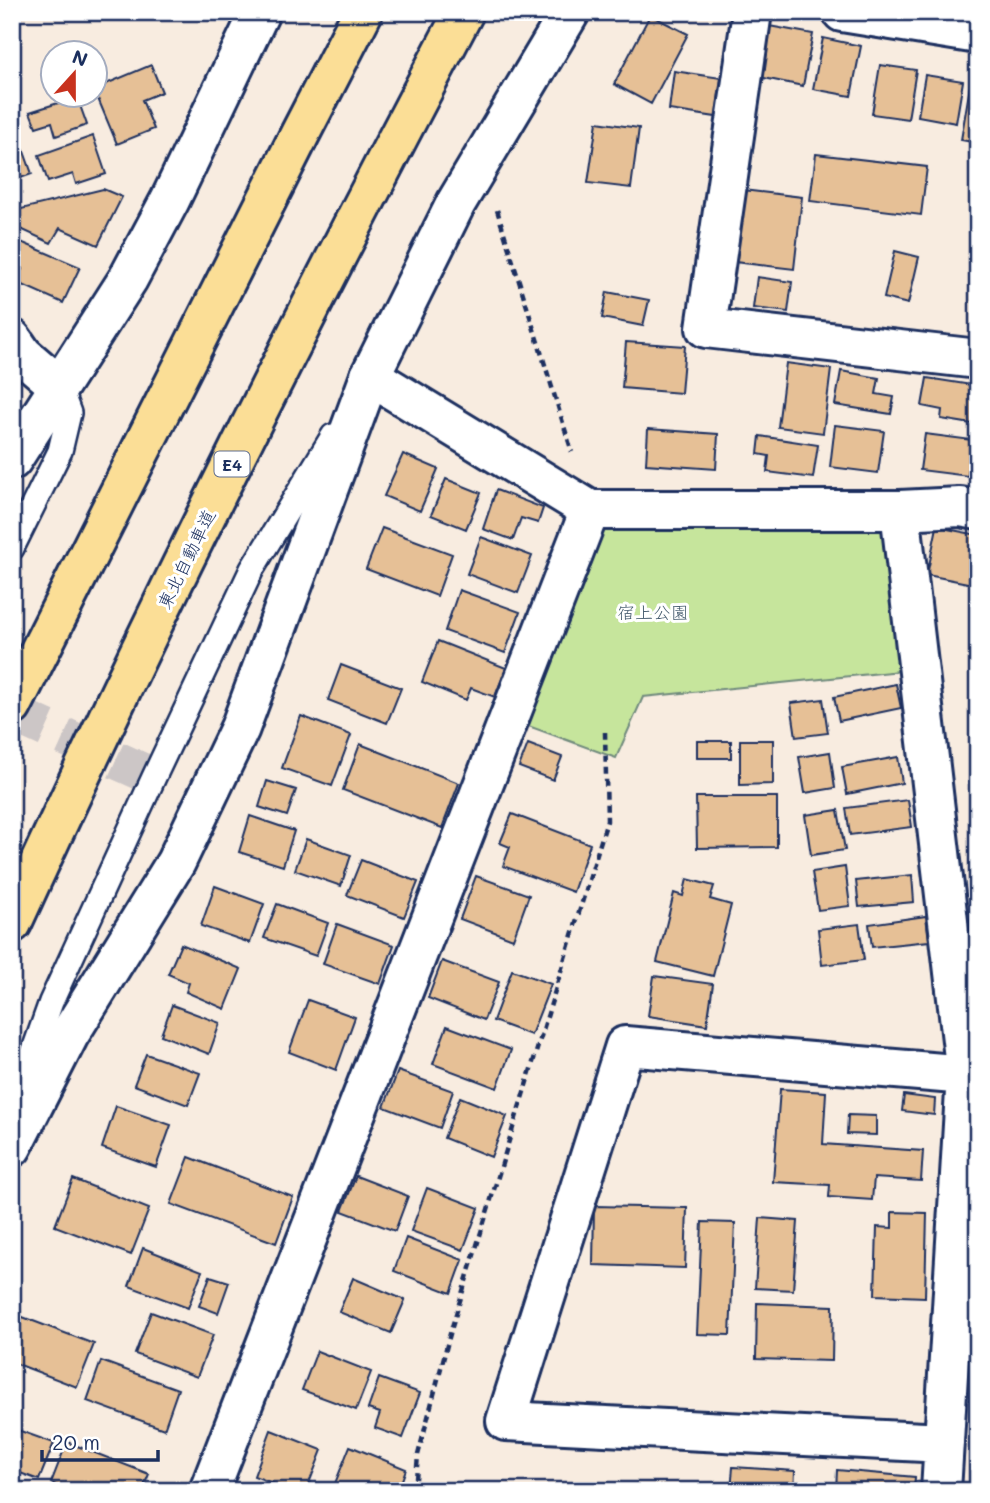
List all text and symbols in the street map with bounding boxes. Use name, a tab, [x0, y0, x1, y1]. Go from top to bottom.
north arrow	[38, 38, 108, 108]
text: N	[69, 43, 91, 72]
road number: E4	[215, 452, 250, 477]
street label: 東北自動車道	[152, 505, 220, 613]
park label: 宿上公園	[617, 600, 689, 624]
scale bar	[42, 1419, 158, 1463]
text: 20 m	[52, 1428, 100, 1455]

